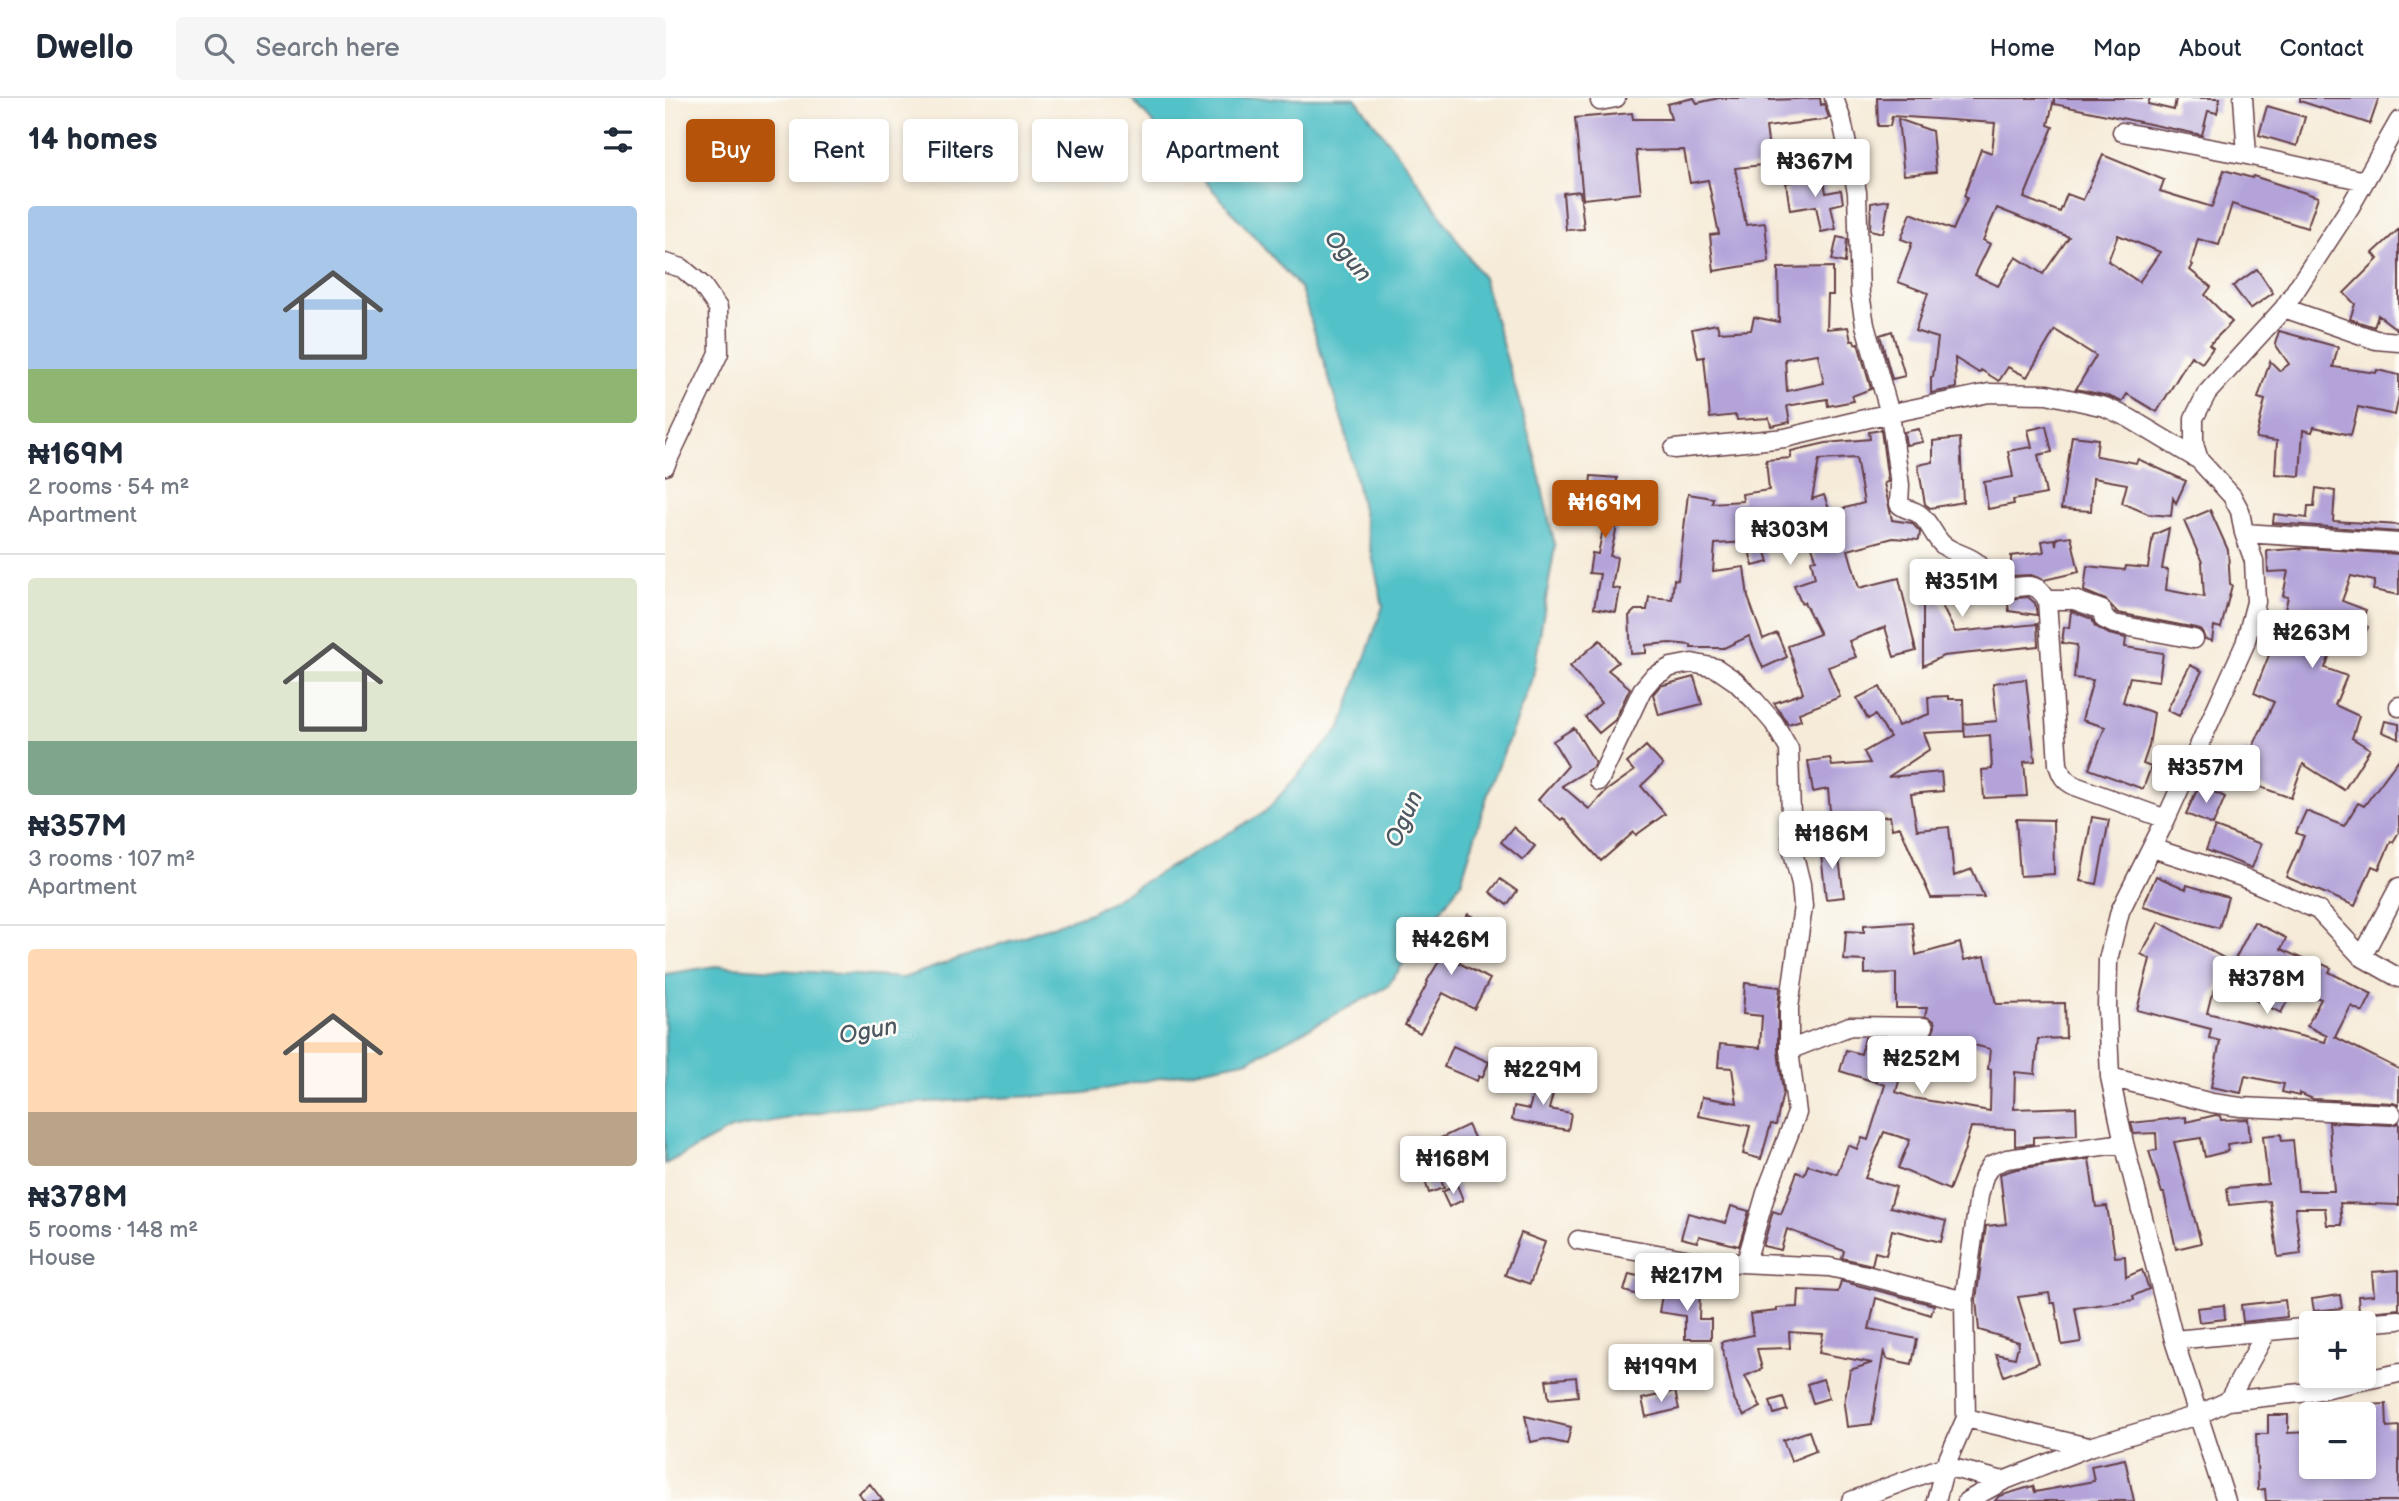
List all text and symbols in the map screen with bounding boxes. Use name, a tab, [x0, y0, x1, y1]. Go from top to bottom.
search box	[176, 17, 666, 80]
text: Dwello	[35, 28, 134, 68]
icon: search	[200, 29, 238, 67]
text: Search here	[256, 33, 400, 64]
text: Home	[1990, 34, 2055, 63]
text: Map	[2093, 34, 2141, 63]
text: About	[2179, 34, 2241, 63]
text: Contact	[2279, 34, 2364, 63]
chip: Buy	[686, 119, 775, 182]
chip: Rent	[789, 119, 889, 182]
chip: Filters	[903, 119, 1018, 182]
chip: New	[1032, 119, 1128, 182]
chip: Apartment	[1142, 119, 1303, 182]
icon: filters	[599, 121, 637, 159]
text: 14 homes	[28, 122, 157, 158]
pin: ₦367M	[1766, 140, 1864, 199]
text: ₦367M	[1777, 148, 1853, 176]
water label: Ogun	[1318, 224, 1378, 288]
icon: home	[270, 252, 396, 378]
text: ₦169M	[28, 437, 124, 473]
text: 2 rooms · 54 m²	[28, 473, 190, 501]
pin: ₦169M	[1556, 480, 1654, 540]
text: ₦169M	[1568, 489, 1642, 517]
text: Apartment	[28, 501, 137, 529]
pin: ₦303M	[1741, 508, 1839, 567]
text: ₦303M	[1751, 516, 1829, 544]
pin: ₦351M	[1913, 560, 2011, 619]
text: ₦351M	[1926, 568, 1998, 596]
pin: ₦263M	[2263, 610, 2361, 670]
text: ₦263M	[2273, 619, 2351, 647]
icon: home	[270, 624, 396, 750]
pin: ₦357M	[2157, 746, 2255, 805]
text: ₦357M	[2168, 754, 2244, 782]
water label: Ogun	[1379, 786, 1429, 852]
text: ₦357M	[28, 809, 127, 845]
pin: ₦186M	[1783, 812, 1881, 871]
text: ₦186M	[1795, 820, 1869, 848]
text: 3 rooms · 107 m²	[28, 845, 195, 873]
text: Apartment	[28, 873, 137, 901]
pin: ₦426M	[1402, 918, 1500, 977]
text: ₦426M	[1412, 926, 1490, 954]
pin: ₦378M	[2218, 956, 2316, 1016]
text: ₦378M	[2229, 965, 2305, 993]
icon: home	[270, 995, 396, 1121]
water label: Ogun	[836, 1012, 900, 1050]
pin: ₦252M	[1873, 1037, 1971, 1096]
text: ₦252M	[1883, 1045, 1961, 1073]
pin: ₦229M	[1494, 1048, 1592, 1107]
text: ₦229M	[1504, 1056, 1582, 1084]
pin: ₦168M	[1404, 1136, 1502, 1196]
text: ₦168M	[1416, 1145, 1490, 1173]
text: ₦378M	[28, 1180, 128, 1216]
text: 5 rooms · 148 m²	[28, 1216, 198, 1244]
text: House	[28, 1244, 95, 1272]
pin: ₦217M	[1638, 1254, 1736, 1313]
text: ₦217M	[1651, 1262, 1723, 1290]
map controls	[2299, 1311, 2376, 1479]
button: +	[2299, 1311, 2376, 1388]
pin: ₦199M	[1612, 1344, 1710, 1404]
text: ₦199M	[1624, 1353, 1698, 1381]
button: −	[2299, 1402, 2376, 1479]

